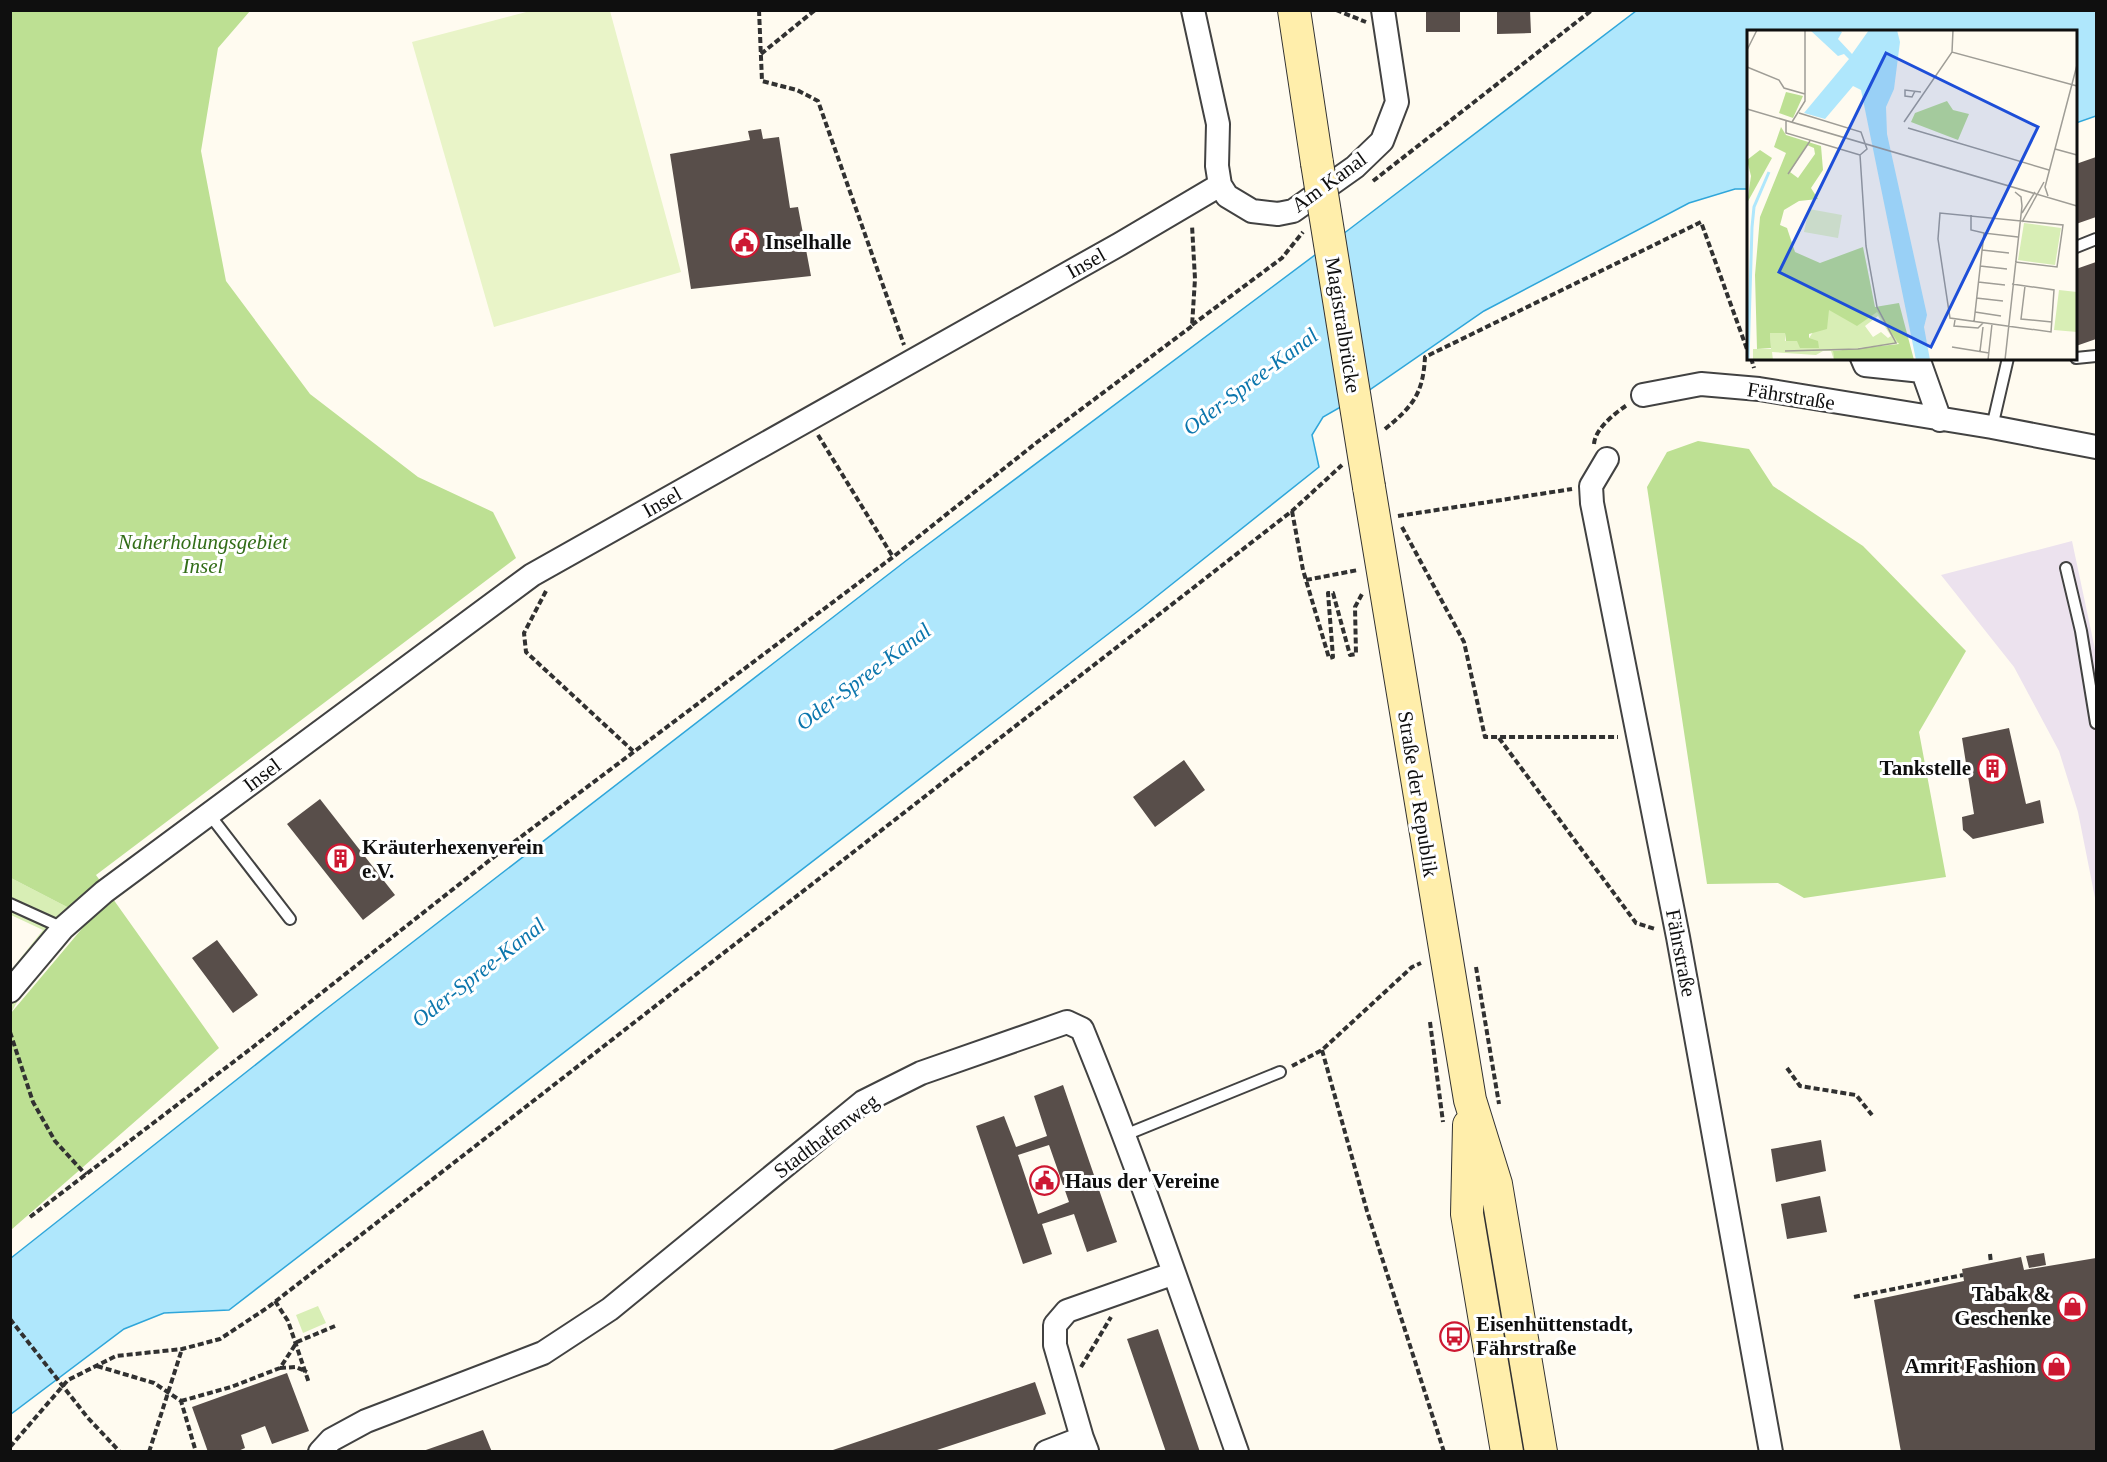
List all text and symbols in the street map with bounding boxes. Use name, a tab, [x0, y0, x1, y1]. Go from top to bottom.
inset map	[1747, 30, 2077, 360]
street label: Am Kanal	[1287, 147, 1371, 217]
public building icon: Inselhalle	[728, 226, 760, 258]
place label: Inselhalle	[765, 230, 851, 254]
street label: Insel	[1062, 243, 1110, 283]
street label: Magistralbrücke	[1320, 255, 1366, 395]
water label: Oder-Spree-Kanal	[1178, 323, 1323, 440]
street label: Fährstraße	[1745, 377, 1837, 415]
street label: Insel	[638, 482, 686, 522]
park label: Naherholungsgebiet Insel	[117, 530, 289, 578]
water label: Oder-Spree-Kanal	[791, 618, 936, 735]
street label: Straße der Republik	[1393, 709, 1443, 879]
building icon: Tankstelle	[1976, 752, 2008, 784]
street label: Insel	[238, 753, 286, 797]
place label: Tankstelle	[1880, 756, 1971, 780]
place label: Kräuterhexenverein e.V.	[362, 835, 544, 883]
building icon: Kräuterhexenverein e.V.	[325, 843, 357, 875]
street label: Fährstraße	[1661, 907, 1701, 999]
water label: Oder-Spree-Kanal	[407, 913, 550, 1032]
street label: Stadthafenweg	[769, 1089, 883, 1183]
public building icon: Haus der Vereine	[1028, 1165, 1060, 1197]
place label: Haus der Vereine	[1065, 1169, 1219, 1193]
place label: Tabak & Geschenke	[1954, 1282, 2051, 1330]
shop icon: Tabak & Geschenke	[2056, 1290, 2088, 1322]
place label: Eisenhüttenstadt, Fährstraße	[1476, 1312, 1633, 1360]
bus stop icon: Eisenhüttenstadt, Fährstraße	[1439, 1320, 1471, 1352]
shop icon: Amrit Fashion	[2041, 1350, 2073, 1382]
place label: Amrit Fashion	[1905, 1354, 2036, 1378]

